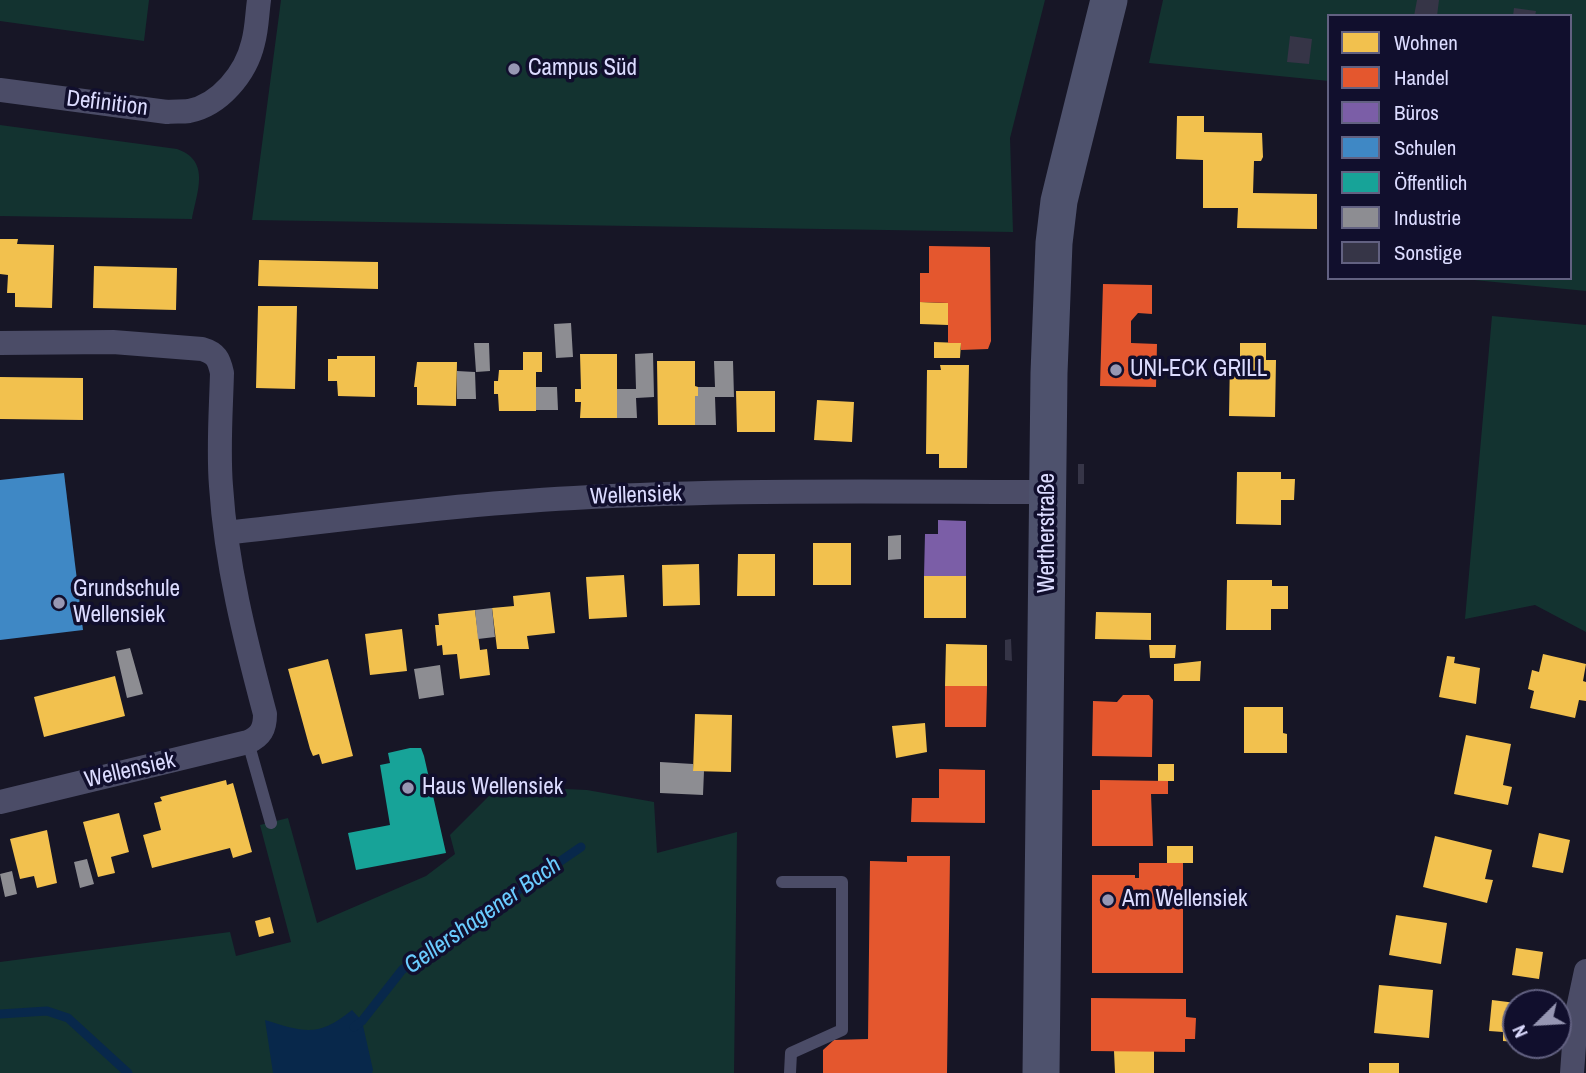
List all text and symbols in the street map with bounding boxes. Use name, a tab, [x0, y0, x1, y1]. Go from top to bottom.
legend	[1327, 14, 1572, 280]
text: Wohnen	[1394, 28, 1458, 57]
place label: Campus Süd	[528, 55, 637, 83]
marker: Campus Süd	[506, 61, 522, 77]
text: Handel	[1394, 63, 1449, 92]
street label: Definition	[65, 85, 149, 123]
text: Büros	[1394, 98, 1439, 127]
text: Schulen	[1394, 133, 1456, 162]
text: Öffentlich	[1394, 168, 1467, 197]
text: Industrie	[1394, 203, 1461, 232]
text: Sonstige	[1394, 238, 1462, 267]
place label: UNI-ECK GRILL	[1130, 356, 1267, 384]
marker: UNI-ECK GRILL	[1108, 362, 1124, 378]
street label: Wertherstraße	[1034, 473, 1062, 593]
street label: Wellensiek	[590, 481, 682, 511]
place label: Grundschule Wellensiek	[73, 576, 180, 630]
marker: Grundschule Wellensiek	[51, 595, 67, 611]
street label: Wellensiek	[82, 747, 178, 795]
place label: Haus Wellensiek	[422, 774, 563, 802]
marker: Haus Wellensiek	[400, 780, 416, 796]
water label: Gellershagener Bach	[399, 851, 567, 981]
place label: Am Wellensiek	[1122, 886, 1247, 914]
marker: Am Wellensiek	[1100, 892, 1116, 908]
north arrow	[1502, 989, 1572, 1059]
text: N	[1505, 1021, 1534, 1042]

